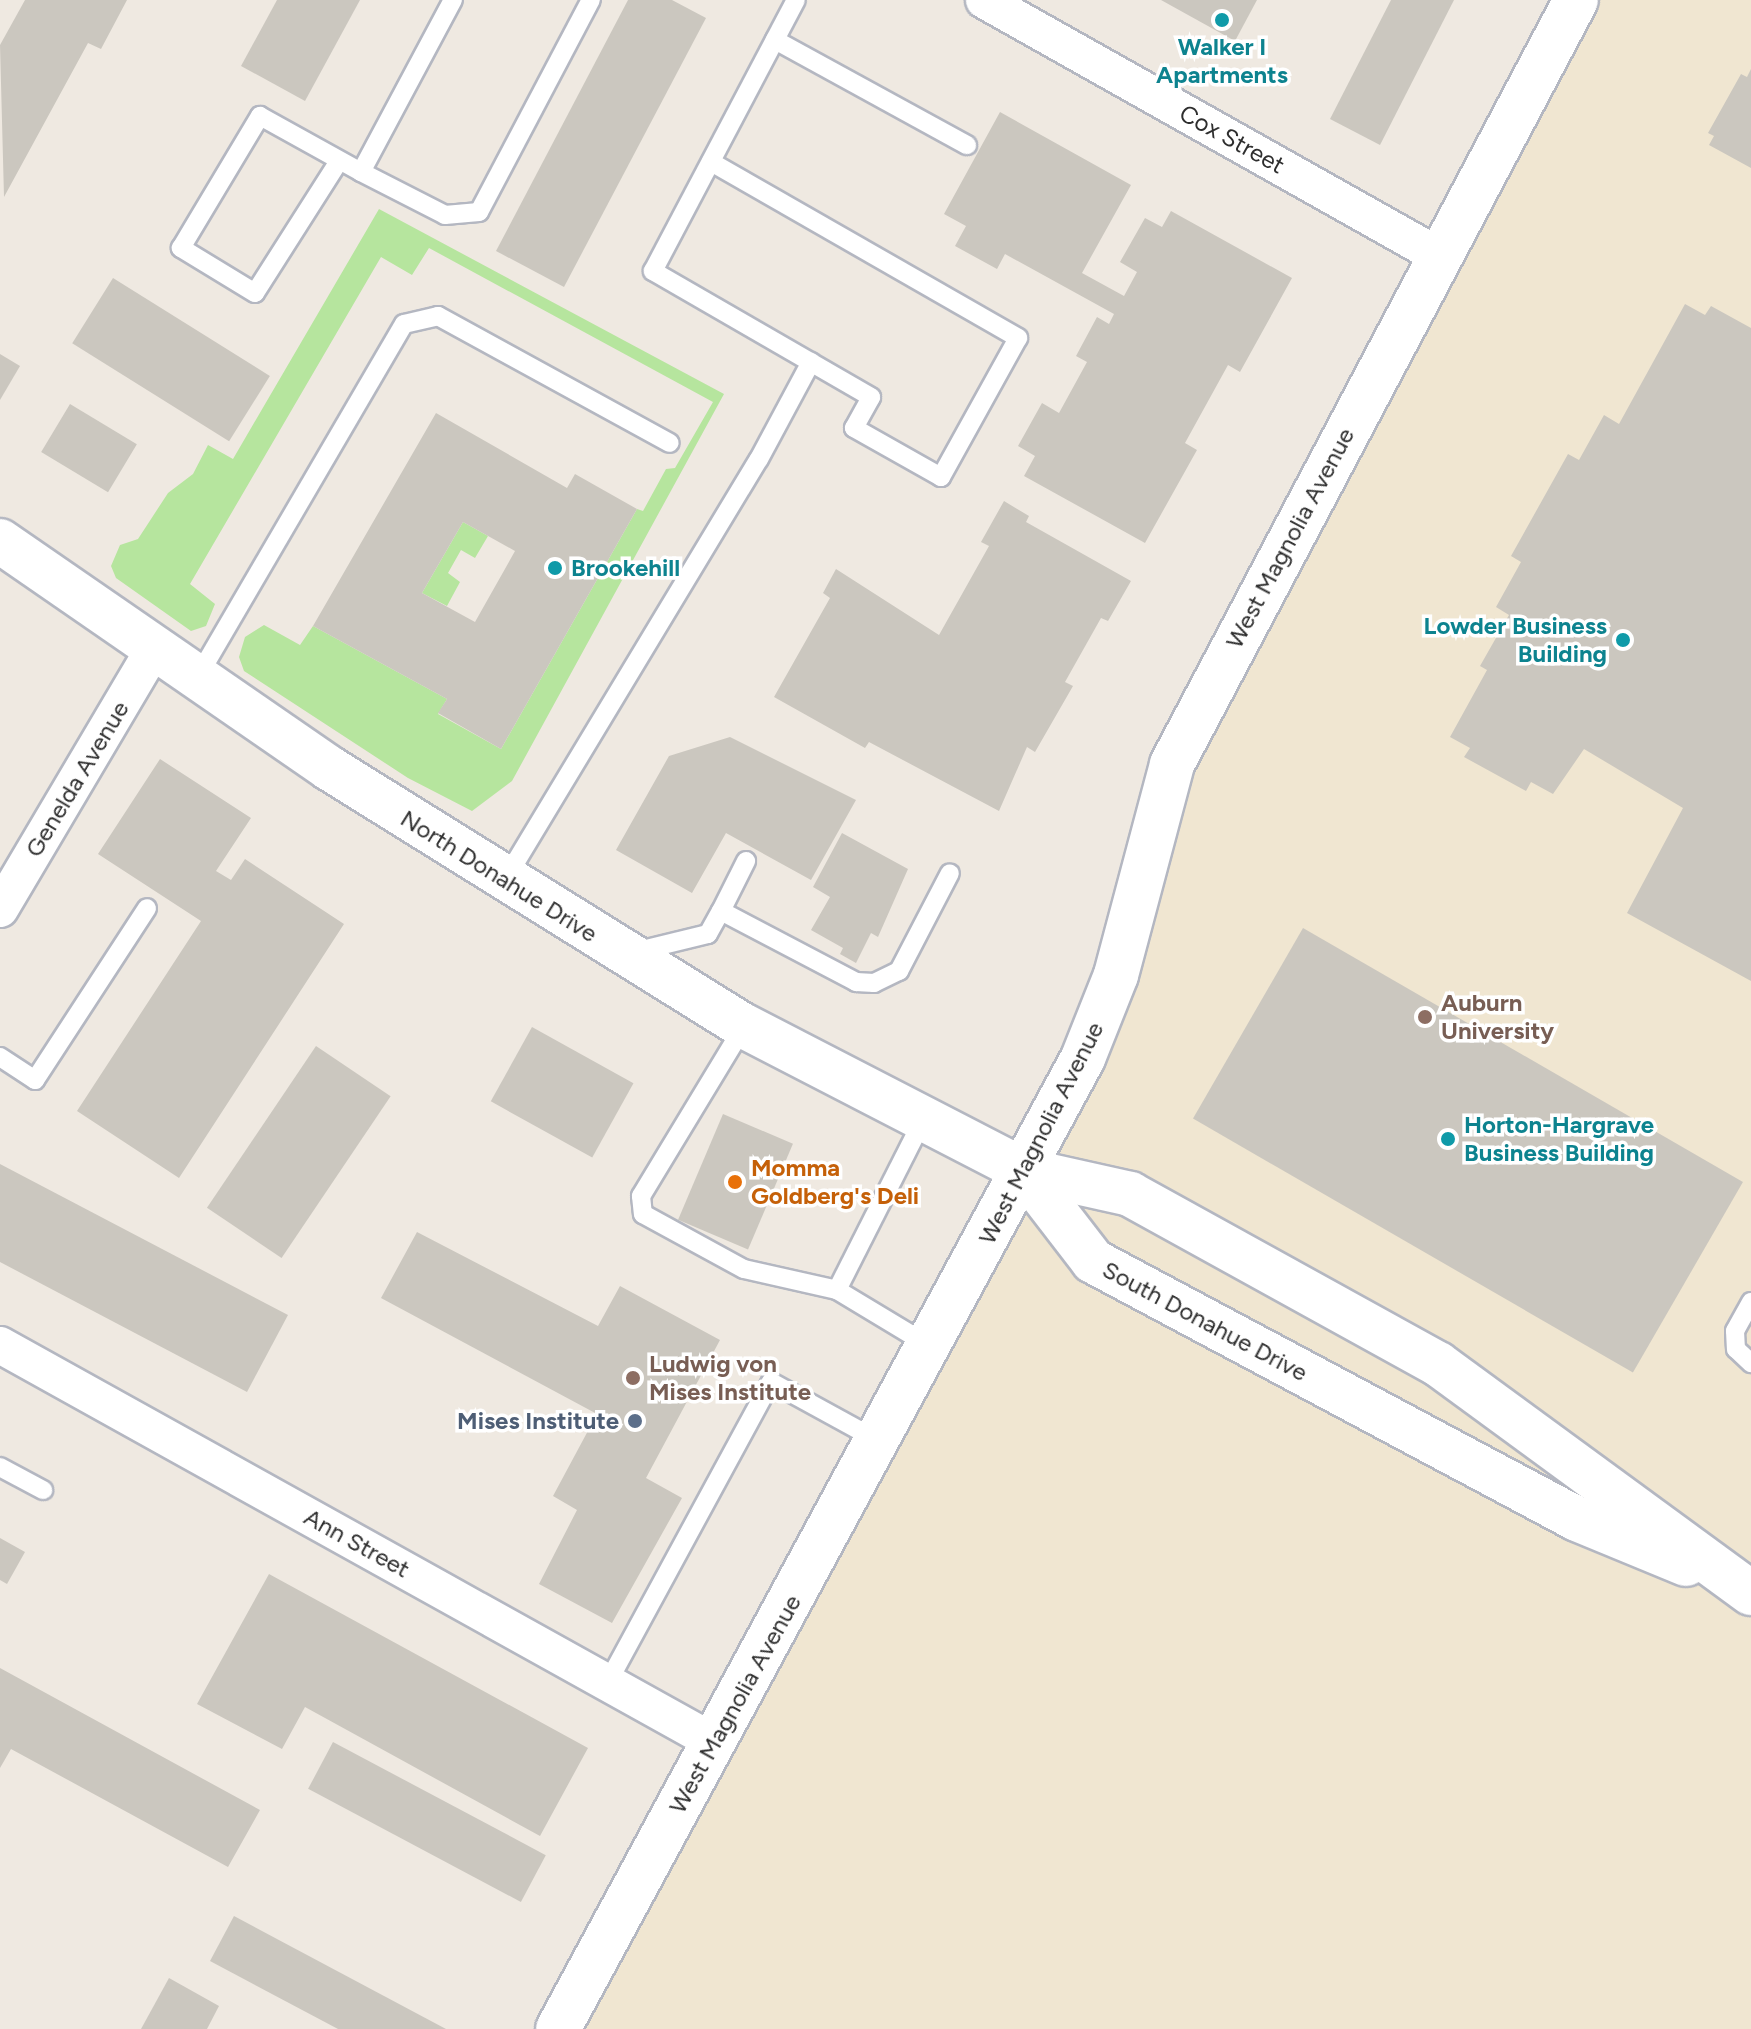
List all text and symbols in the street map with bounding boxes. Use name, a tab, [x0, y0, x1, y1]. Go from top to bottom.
marker: Walker I Apartments	[1213, 11, 1231, 29]
place label: Walker I Apartments	[1156, 33, 1288, 89]
street label: Cox Street	[1174, 98, 1290, 180]
street label: West Magnolia Avenue	[1220, 423, 1360, 653]
place label: Brookehill	[571, 554, 680, 582]
marker: Brookehill	[546, 559, 564, 577]
place label: Lowder Business Building	[1424, 612, 1607, 668]
marker: Lowder Business Building	[1614, 631, 1632, 649]
street label: Genelda Avenue	[19, 696, 135, 862]
street label: North Donahue Drive	[395, 804, 603, 948]
place label: Auburn University	[1441, 989, 1554, 1045]
marker: Auburn University	[1416, 1008, 1434, 1026]
street label: West Magnolia Avenue	[972, 1017, 1110, 1249]
place label: Horton-Hargrave Business Building	[1464, 1111, 1654, 1167]
marker: Horton-Hargrave Business Building	[1439, 1130, 1457, 1148]
place label: Momma Goldberg's Deli	[751, 1154, 919, 1210]
marker: Momma Goldberg's Deli	[726, 1173, 744, 1191]
street label: South Donahue Drive	[1098, 1255, 1312, 1387]
place label: Ludwig von Mises Institute	[649, 1350, 811, 1406]
marker: Ludwig von Mises Institute	[624, 1369, 642, 1387]
place label: Mises Institute	[457, 1407, 619, 1435]
marker: Mises Institute	[626, 1412, 644, 1430]
street label: Ann Street	[299, 1502, 415, 1584]
street label: West Magnolia Avenue	[663, 1590, 807, 1818]

